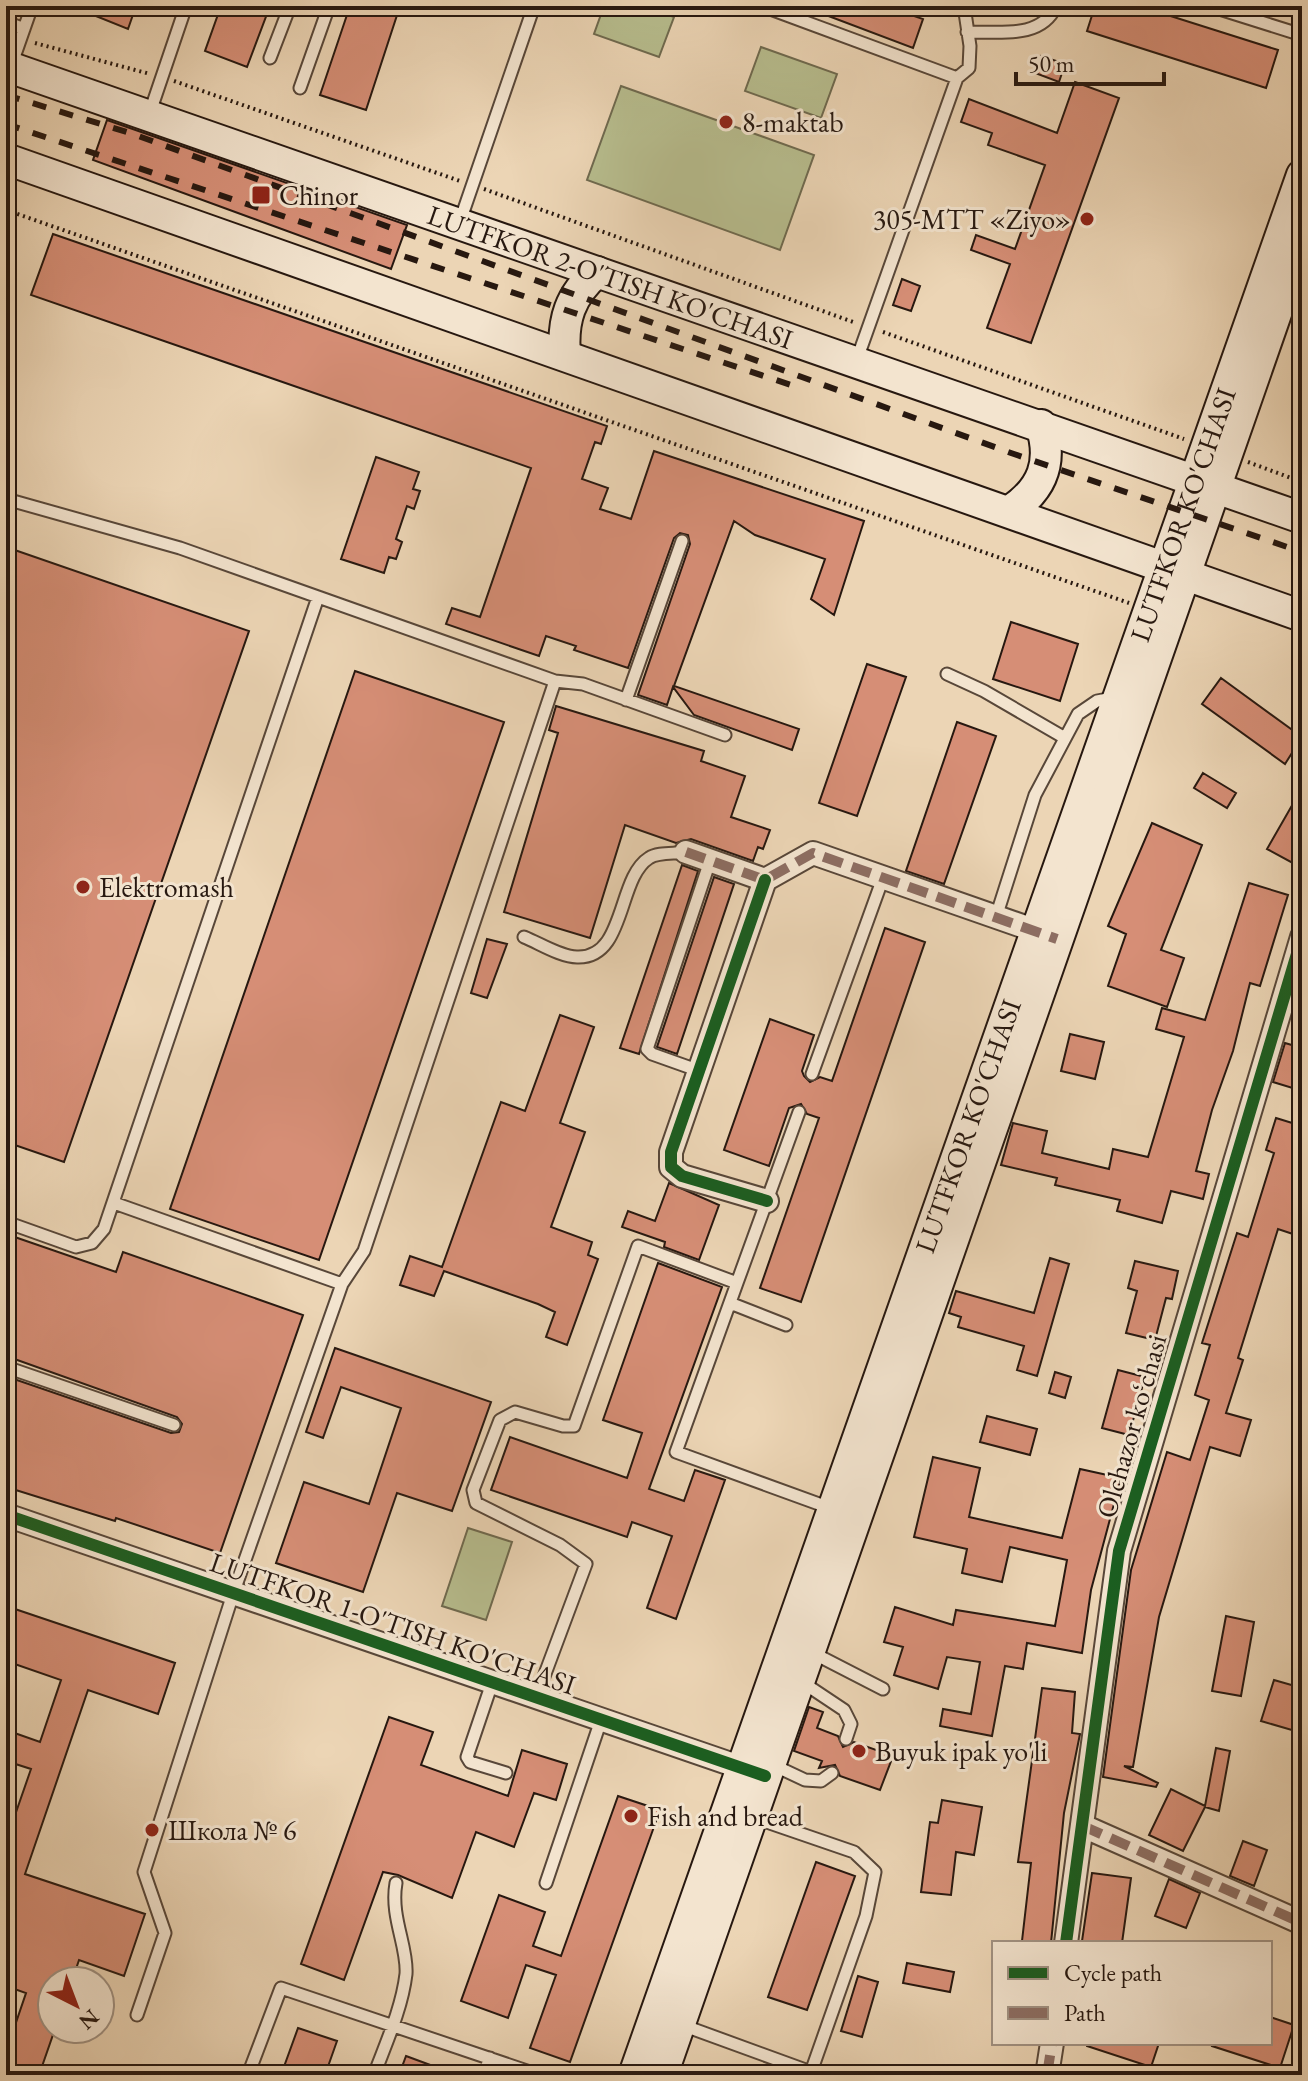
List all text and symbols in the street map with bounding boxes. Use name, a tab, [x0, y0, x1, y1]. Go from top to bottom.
scale bar	[1016, 36, 1164, 86]
text: 50 m	[1028, 48, 1075, 79]
place label: 8-maktab	[742, 104, 844, 140]
marker: 8-maktab	[717, 113, 735, 131]
place label: Chinor	[279, 177, 359, 213]
marker: Chinor	[250, 184, 272, 206]
street label: LUTFKOR 2-O'TISH KO'CHASI	[423, 196, 798, 357]
place label: 305-MTT «Ziyo»	[873, 201, 1071, 237]
marker: 305-MTT «Ziyo»	[1078, 210, 1096, 228]
street label: LUTFKOR KO'CHASI	[1121, 382, 1244, 646]
place label: Elektromash	[99, 869, 234, 905]
marker: Elektromash	[74, 878, 92, 896]
street label: LUTFKOR KO'CHASI	[906, 994, 1029, 1258]
street label: Olchazor koʻchasi	[1088, 1330, 1174, 1522]
street label: LUTFKOR 1-O'TISH KO'CHASI	[205, 1543, 581, 1703]
place label: Buyuk ipak yo'li	[875, 1733, 1047, 1769]
marker: Buyuk ipak yo'li	[850, 1742, 868, 1760]
place label: Fish and bread	[647, 1798, 804, 1834]
marker: Fish and bread	[622, 1807, 640, 1825]
place label: Школа № 6	[168, 1812, 297, 1848]
marker: Школа № 6	[143, 1821, 161, 1839]
legend	[992, 1941, 1272, 2045]
text: Cycle path	[1064, 1957, 1162, 1988]
north arrow	[36, 1965, 116, 2045]
text: Path	[1064, 1997, 1106, 2028]
text: N	[73, 2003, 105, 2036]

